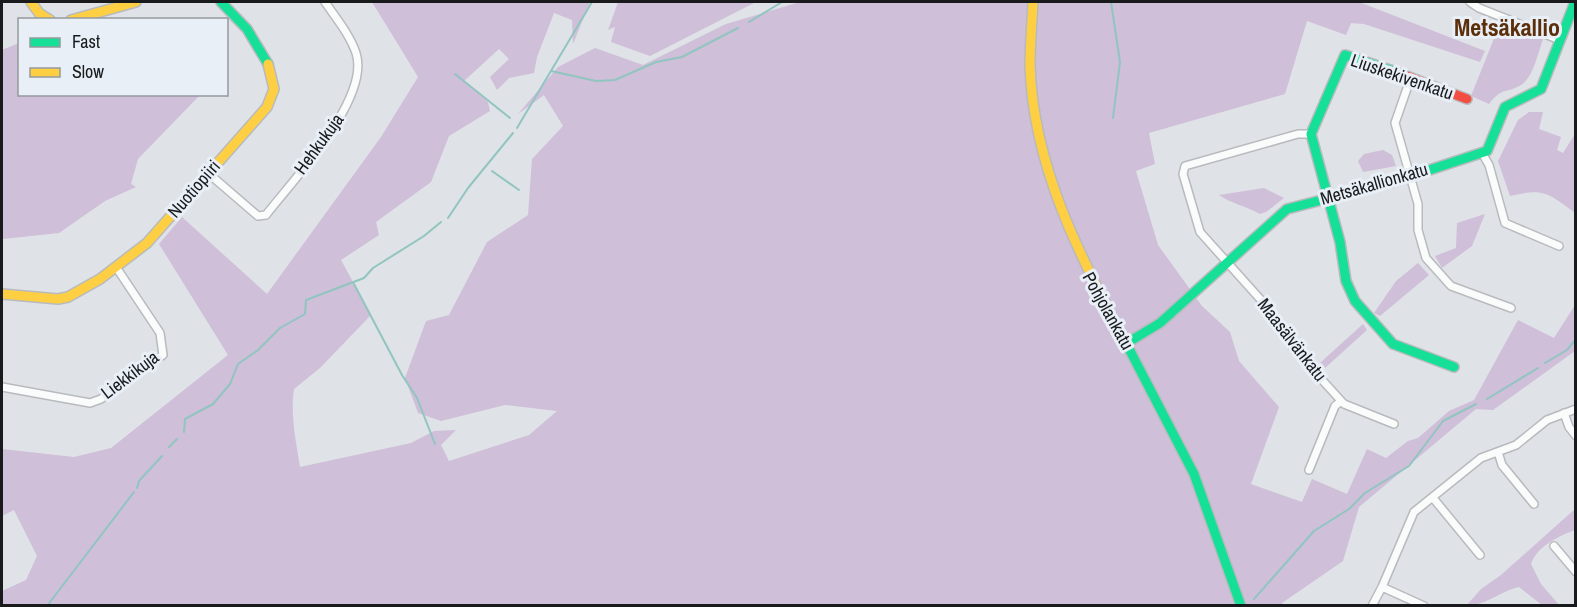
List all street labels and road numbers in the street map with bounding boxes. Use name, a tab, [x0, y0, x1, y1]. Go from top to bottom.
street label: Liuskekivenkatu	[1348, 47, 1457, 106]
street label: Hehkukuja	[288, 108, 349, 179]
street label: Nuotiopiiri	[162, 154, 226, 223]
street label: Metsäkallionkatu	[1317, 156, 1431, 211]
street label: Pohjolankatu	[1077, 267, 1140, 354]
street label: Maasälvänkatu	[1252, 293, 1333, 387]
street label: Liekkikuja	[96, 345, 164, 405]

